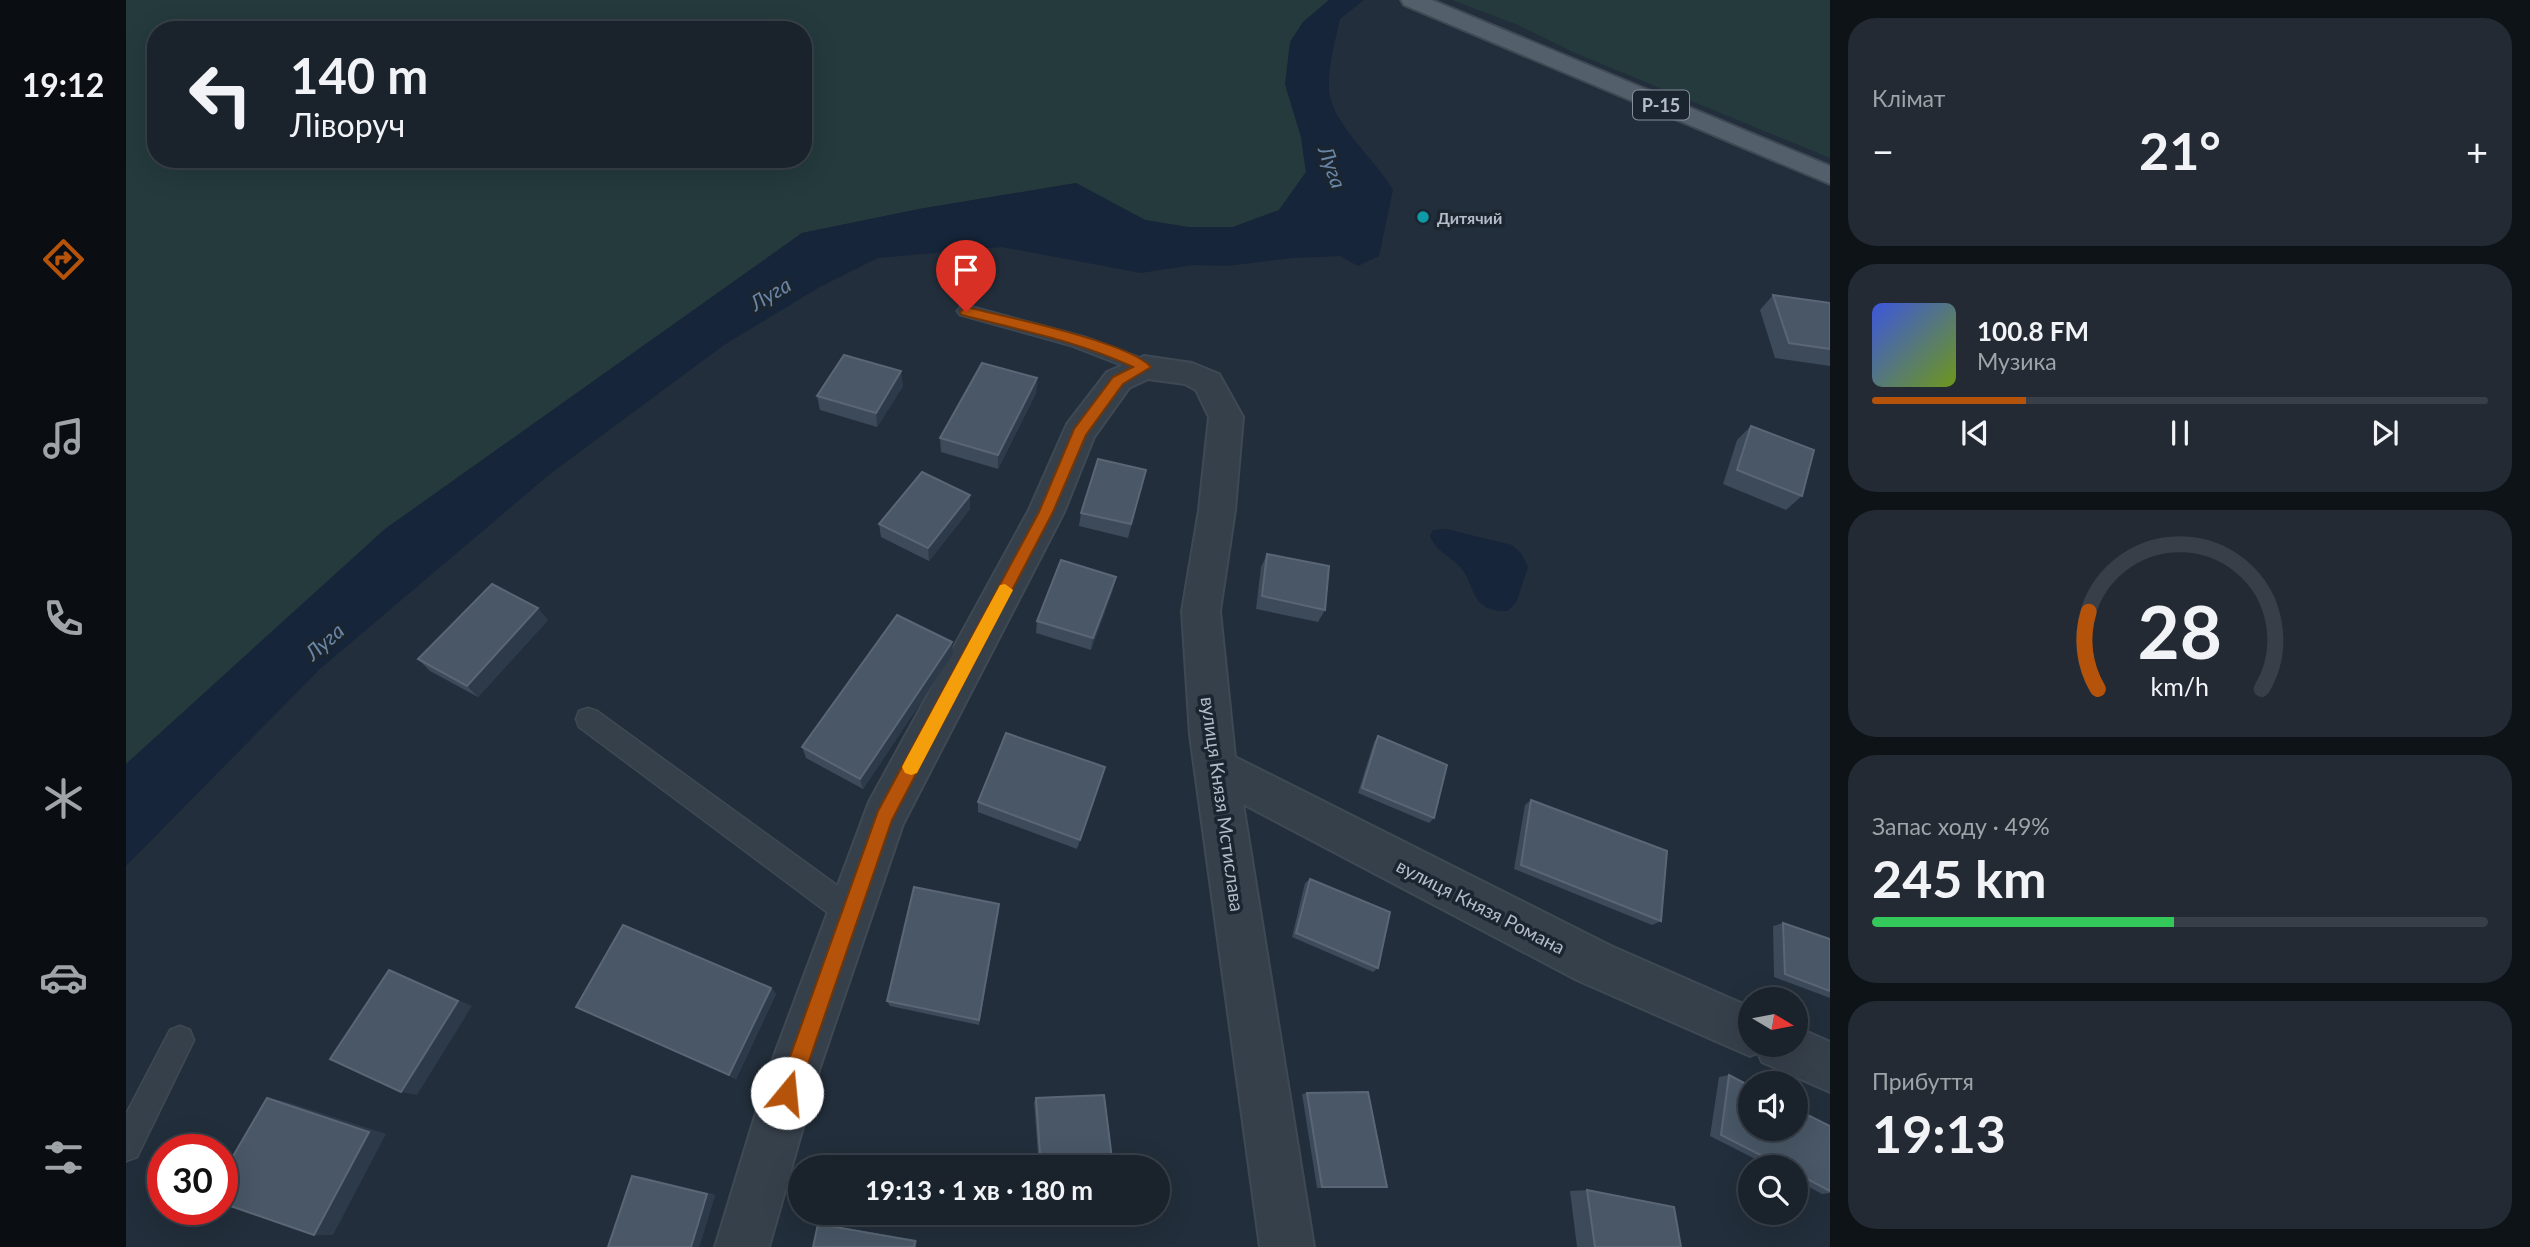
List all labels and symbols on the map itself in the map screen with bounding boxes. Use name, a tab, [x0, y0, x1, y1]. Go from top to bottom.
road number: Р-15	[1633, 90, 1689, 120]
water label: Луга	[1314, 141, 1352, 192]
place label: Дитячий	[1437, 208, 1502, 227]
marker: Дитячий	[1415, 209, 1431, 225]
pin	[936, 240, 996, 312]
water label: Луга	[744, 271, 795, 315]
water label: Луга	[299, 617, 348, 665]
street label: вулиця Князя Мстислава	[1197, 695, 1249, 913]
street label: вулиця Князя Романа	[1393, 854, 1569, 958]
north arrow	[1738, 987, 1808, 1057]
position arrow	[750, 1056, 824, 1130]
speed limit sign: 30	[147, 1134, 238, 1225]

